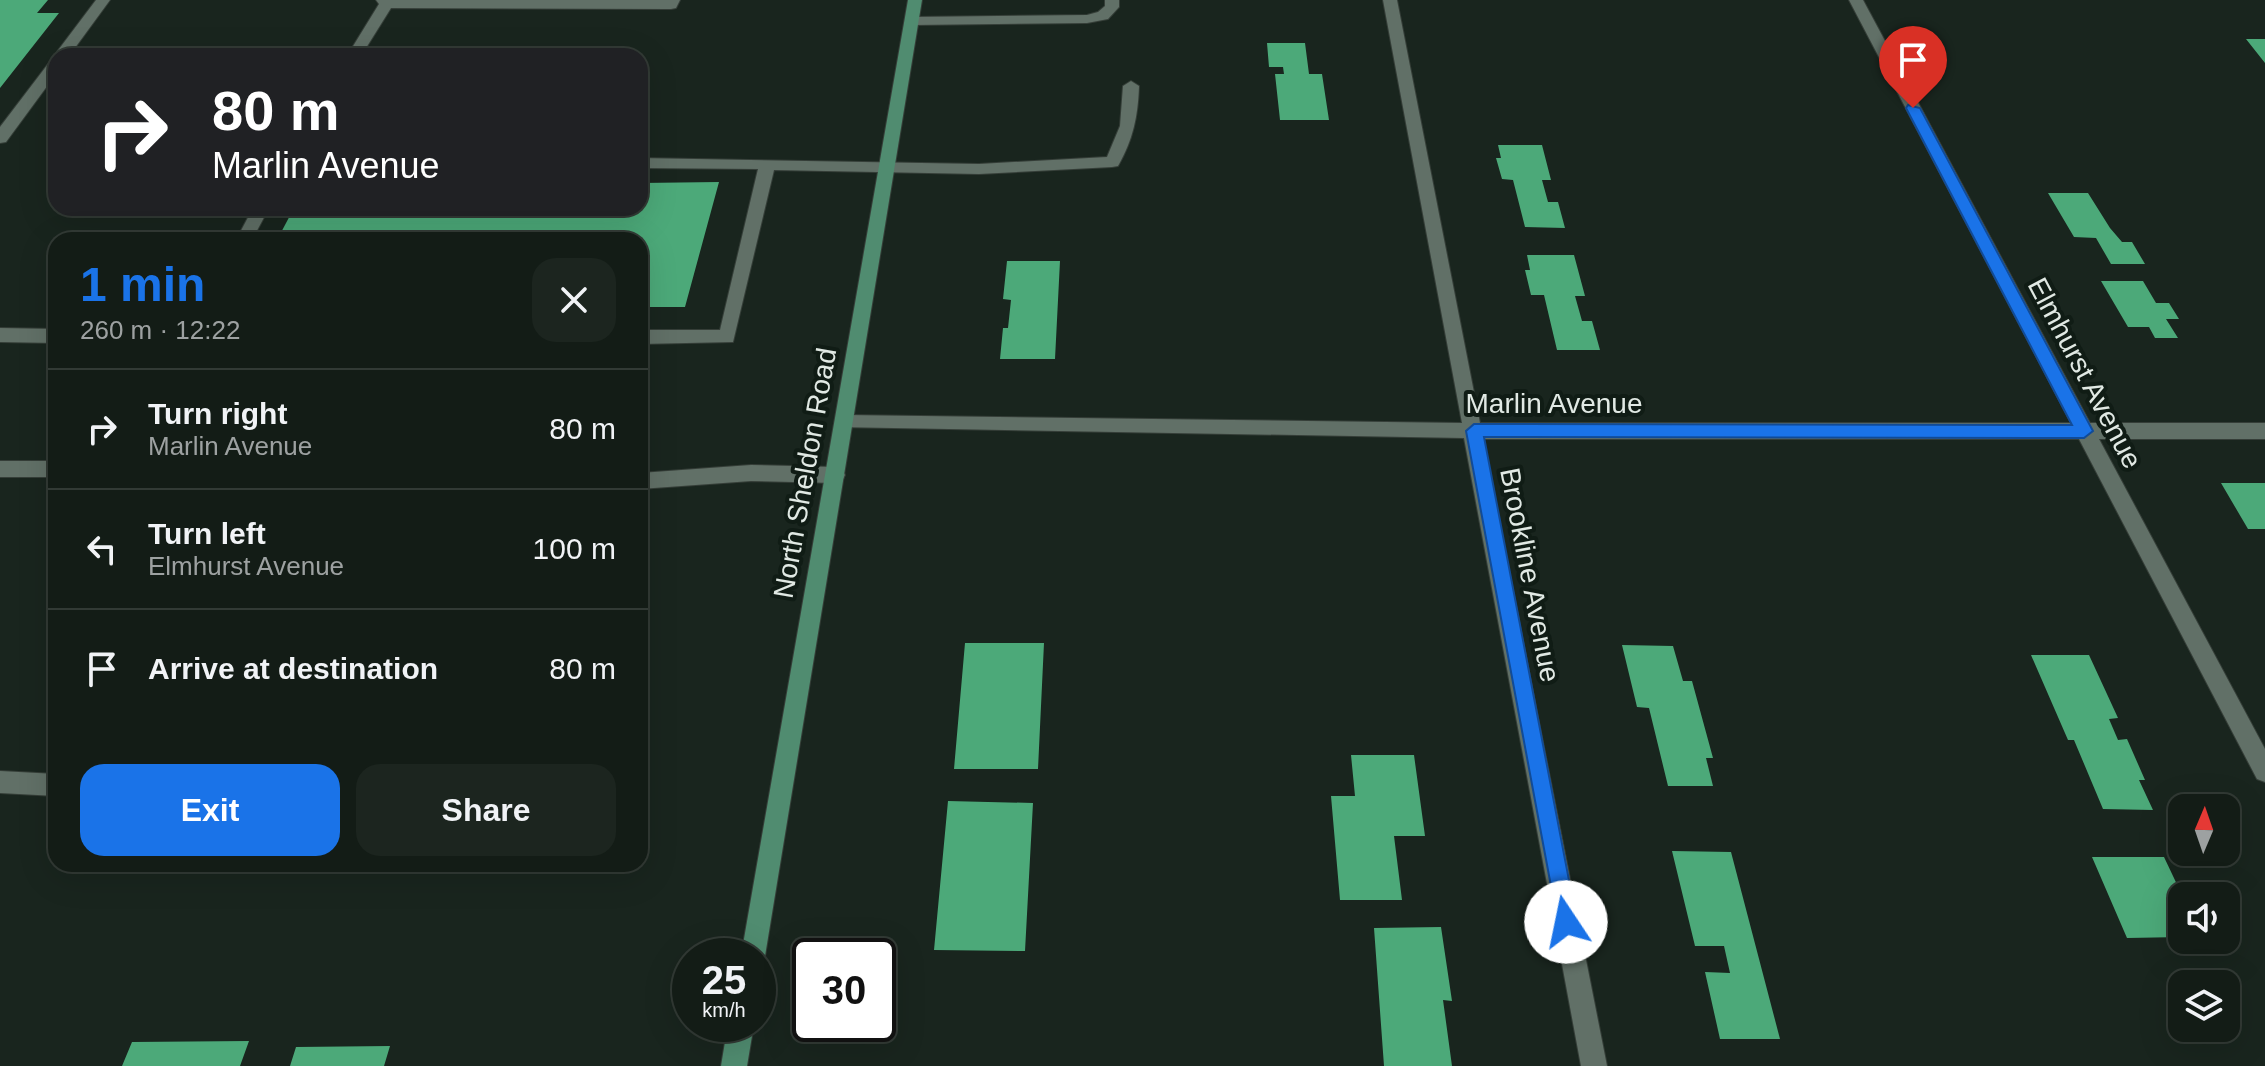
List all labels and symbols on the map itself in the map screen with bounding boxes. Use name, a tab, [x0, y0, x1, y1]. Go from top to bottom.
pin	[1879, 26, 1947, 108]
street label: Elmhurst Avenue	[2022, 272, 2148, 474]
street label: North Sheldon Road	[768, 345, 842, 601]
street label: Marlin Avenue	[1466, 388, 1642, 419]
street label: Brookline Avenue	[1494, 465, 1566, 685]
north arrow	[2168, 794, 2240, 866]
position arrow	[1524, 880, 1608, 964]
speed limit sign: 30	[792, 938, 896, 1042]

